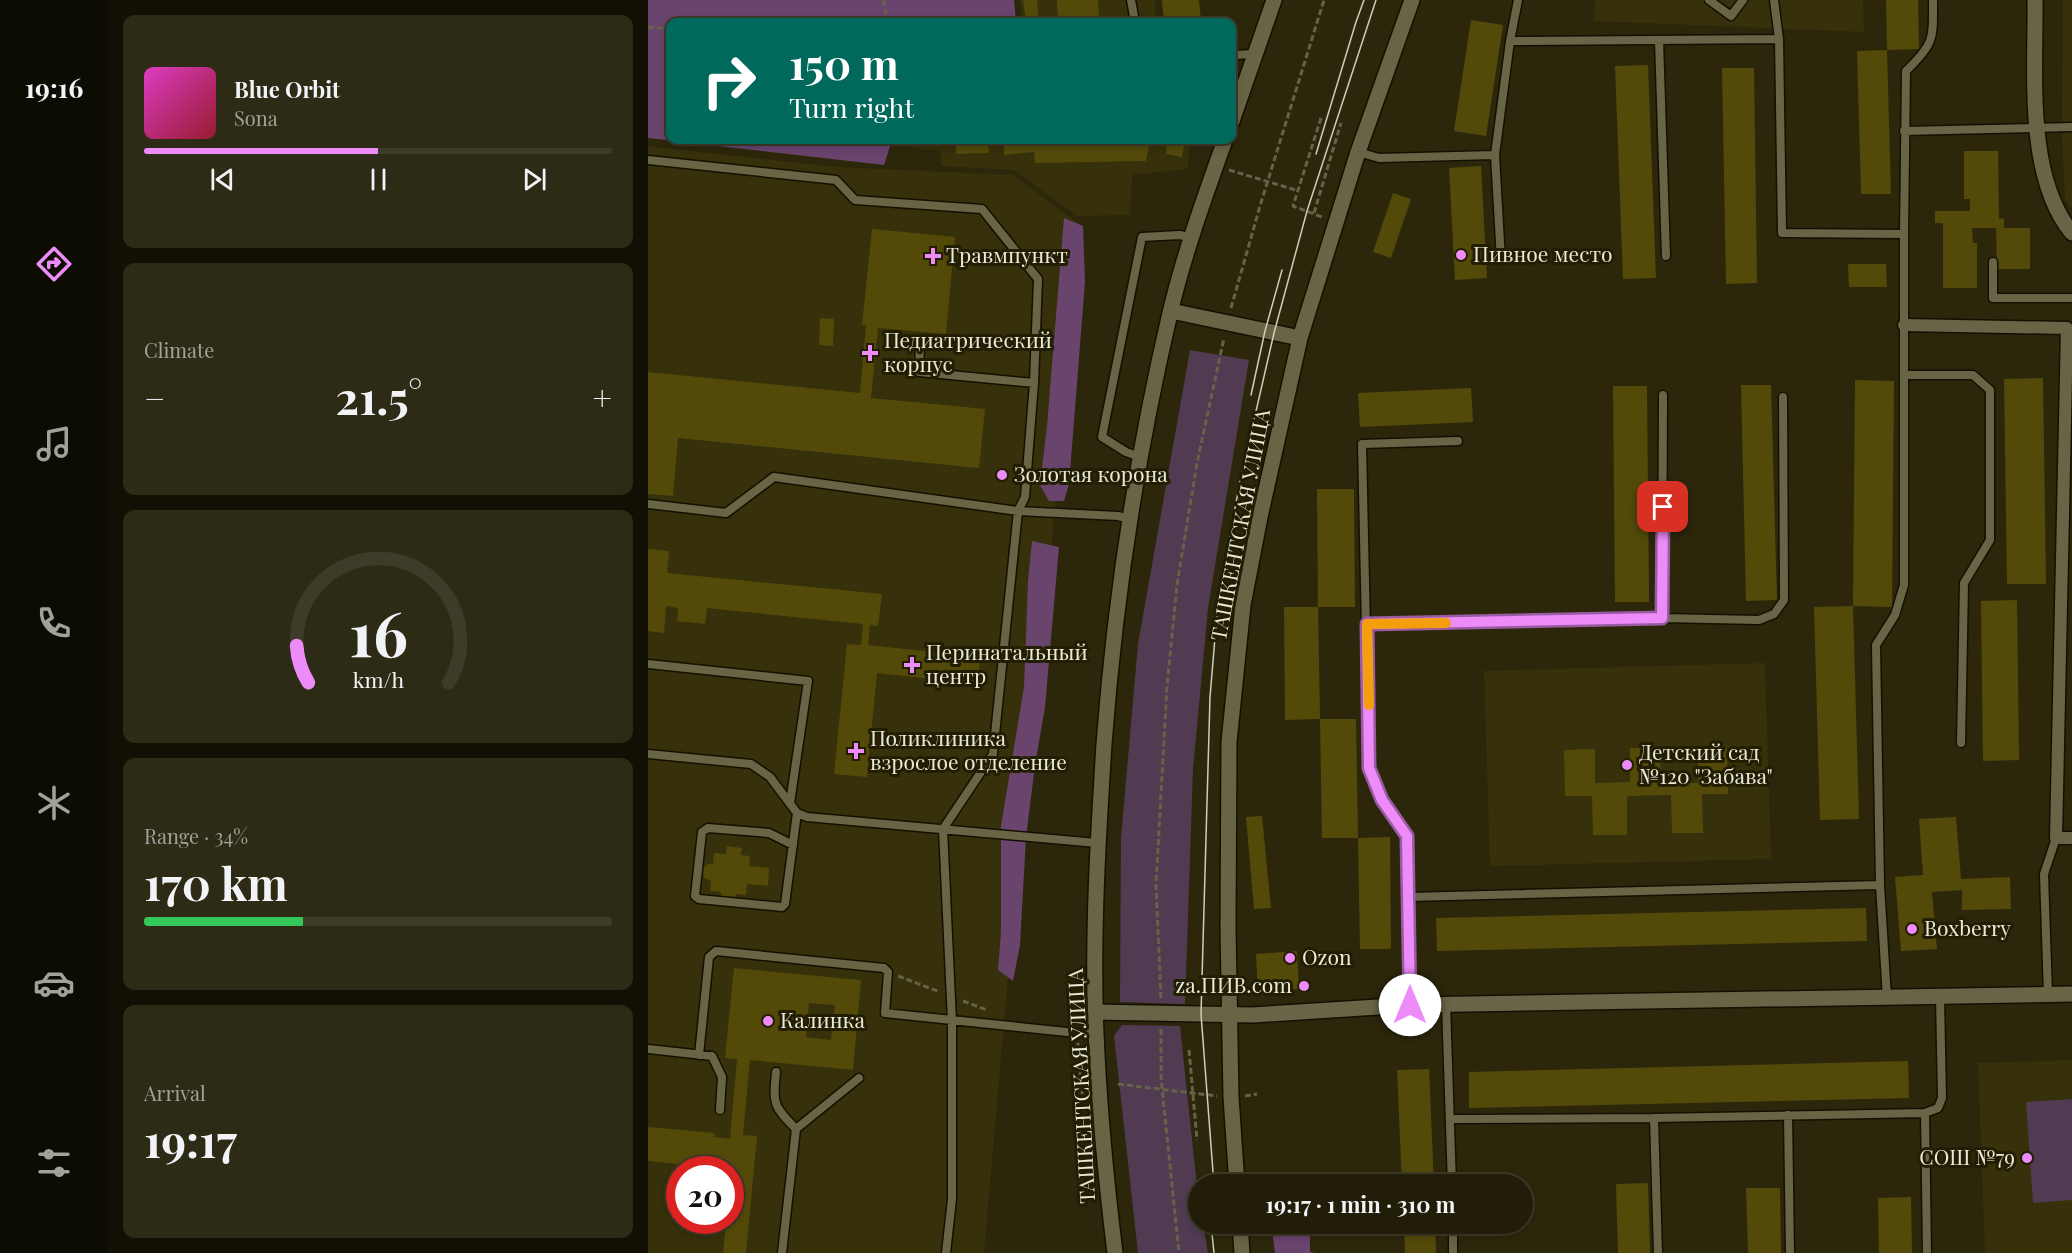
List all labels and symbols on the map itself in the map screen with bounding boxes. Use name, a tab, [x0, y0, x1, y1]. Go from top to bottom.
place label: Пивное место	[1473, 239, 1613, 267]
place label: Травмпункт	[946, 240, 1068, 268]
marker: Травмпункт	[924, 247, 942, 265]
marker: Пивное место	[1454, 248, 1468, 262]
place label: Педиатрический корпус	[884, 325, 1052, 377]
marker: Педиатрический корпус	[861, 344, 879, 362]
street label: ТАШКЕНТСКАЯ УЛИЦА	[1203, 406, 1275, 643]
place label: Золотая корона	[1014, 459, 1168, 487]
marker: Золотая корона	[995, 468, 1009, 482]
pin	[1637, 481, 1688, 532]
place label: Перинатальный центр	[926, 637, 1088, 689]
marker: Перинатальный центр	[903, 656, 921, 674]
place label: Поликлиника взрослое отделение	[870, 723, 1067, 775]
place label: Детский сад №120 "Забава"	[1639, 737, 1773, 789]
marker: Поликлиника взрослое отделение	[847, 742, 865, 760]
marker: Детский сад №120 "Забава"	[1620, 758, 1634, 772]
place label: Boxberry	[1924, 913, 2011, 941]
marker: Boxberry	[1905, 922, 1919, 936]
place label: Ozon	[1302, 942, 1352, 970]
marker: Ozon	[1283, 951, 1297, 965]
street label: ТАШКЕНТСКАЯ УЛИЦА	[1060, 967, 1100, 1204]
place label: za.ПИВ.com	[1175, 970, 1292, 998]
position arrow	[1378, 973, 1442, 1037]
marker: za.ПИВ.com	[1297, 979, 1311, 993]
place label: Калинка	[780, 1005, 866, 1033]
marker: Калинка	[761, 1014, 775, 1028]
place label: СОШ №79	[1919, 1142, 2015, 1170]
marker: СОШ №79	[2020, 1151, 2034, 1165]
speed limit sign: 20	[666, 1156, 744, 1234]

